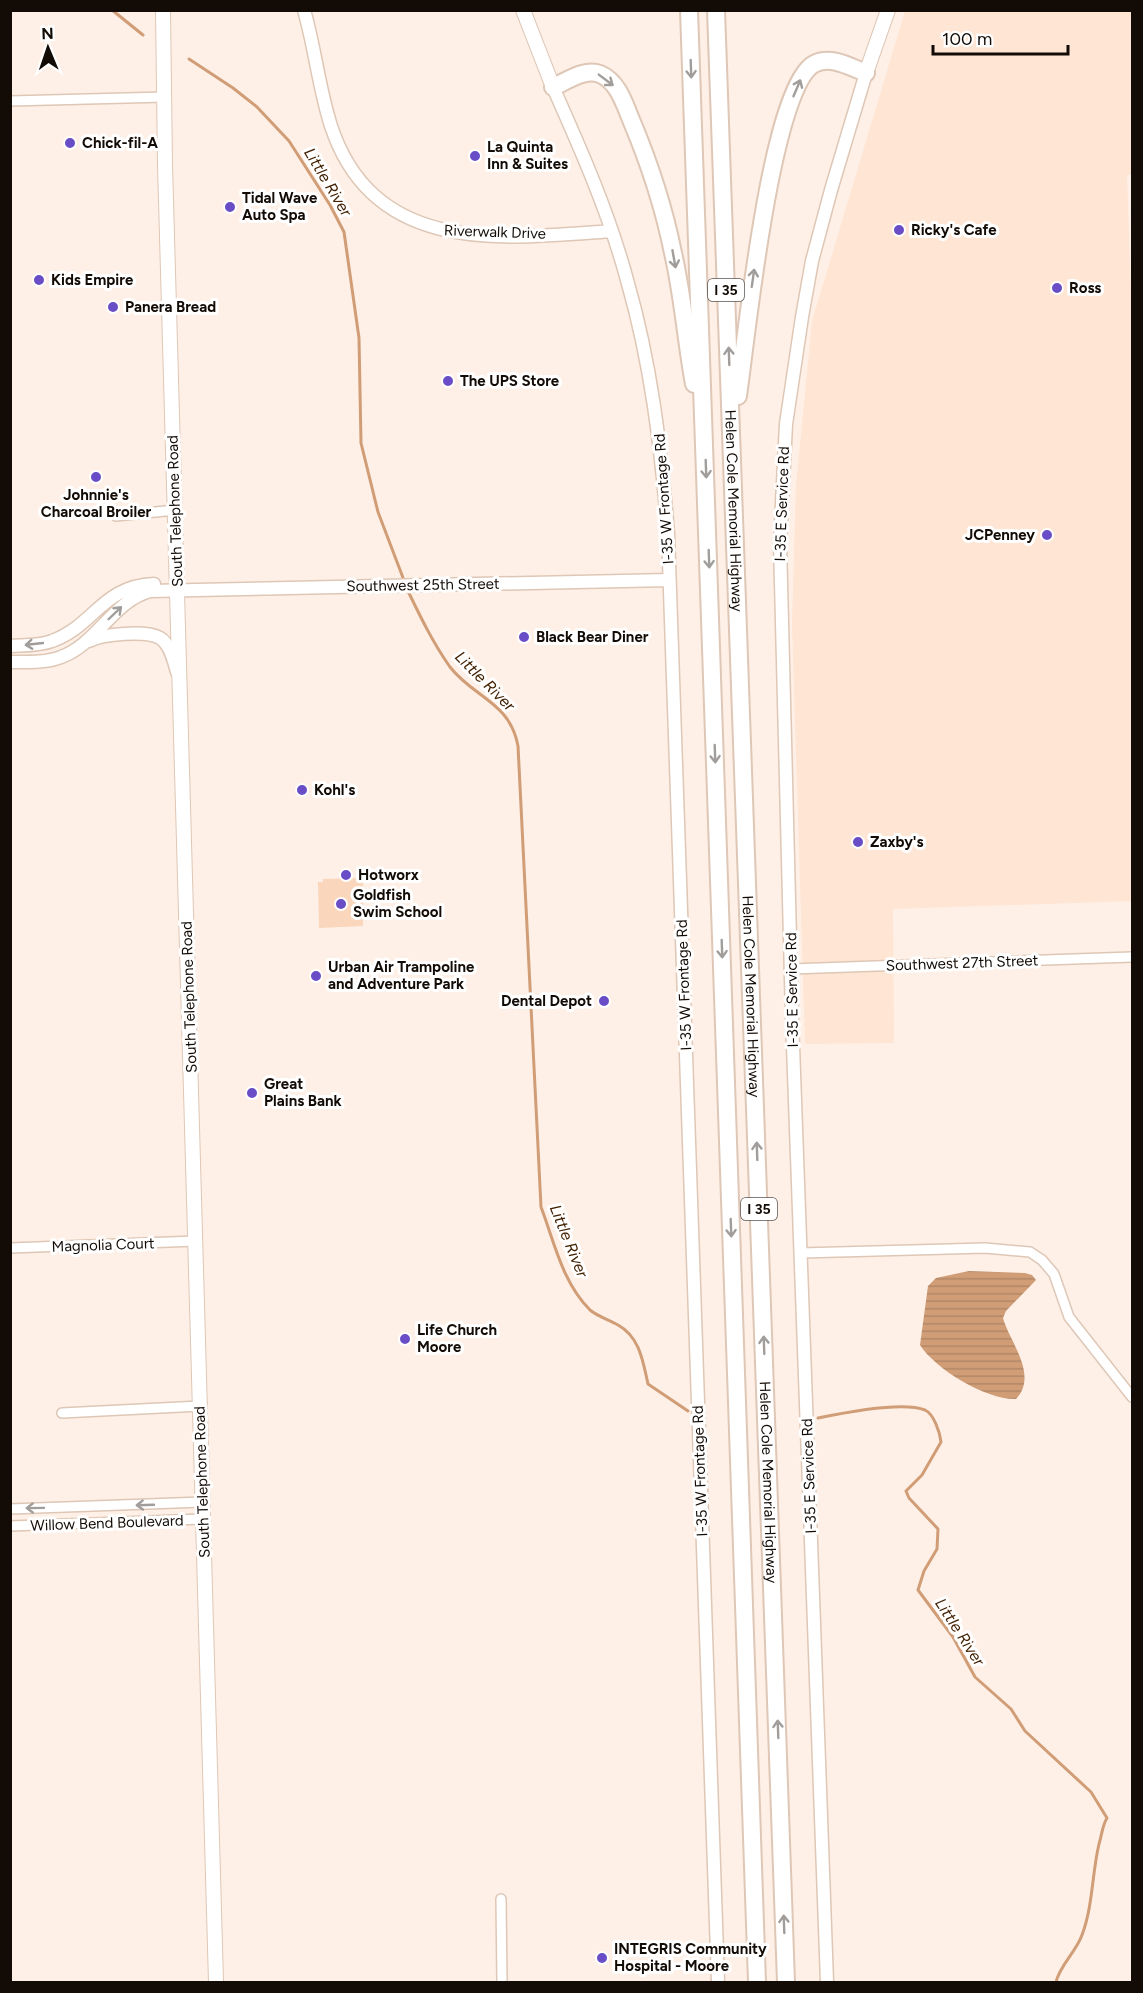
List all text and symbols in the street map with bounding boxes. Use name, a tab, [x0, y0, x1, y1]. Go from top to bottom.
north arrow	[18, 18, 78, 78]
scale bar	[933, 18, 1068, 56]
text: N	[41, 24, 54, 43]
text: 100 m	[942, 28, 992, 50]
one-way arrow	[685, 58, 697, 78]
one-way arrow	[598, 73, 614, 86]
one-way arrow	[792, 80, 803, 98]
place label: Chick-fil-A	[82, 134, 158, 152]
marker: Chick-fil-A	[63, 136, 77, 150]
place label: La Quinta Inn & Suites	[487, 138, 568, 173]
water label: Little River	[300, 144, 356, 220]
marker: La Quinta Inn & Suites	[468, 149, 482, 163]
place label: Tidal Wave Auto Spa	[242, 189, 318, 224]
marker: Tidal Wave Auto Spa	[223, 200, 237, 214]
street label: Riverwalk Drive	[444, 221, 546, 243]
place label: Ricky's Cafe	[911, 221, 997, 239]
marker: Ricky's Cafe	[892, 223, 906, 237]
one-way arrow	[669, 249, 680, 269]
one-way arrow	[747, 268, 758, 288]
place label: Kids Empire	[51, 271, 134, 289]
marker: Kids Empire	[32, 273, 46, 287]
road number: I 35	[708, 279, 744, 301]
place label: Ross	[1069, 279, 1101, 297]
marker: Ross	[1050, 281, 1064, 295]
place label: Panera Bread	[125, 298, 216, 316]
marker: Panera Bread	[106, 300, 120, 314]
one-way arrow	[723, 347, 734, 367]
place label: The UPS Store	[460, 372, 560, 390]
marker: The UPS Store	[441, 374, 455, 388]
street label: Helen Cole Memorial Highway	[721, 409, 746, 612]
street label: I-35 W Frontage Rd	[650, 433, 678, 565]
street label: South Telephone Road	[163, 435, 187, 587]
street label: I-35 E Service Rd	[771, 446, 793, 562]
one-way arrow	[700, 458, 711, 478]
marker: Johnnie's Charcoal Broiler	[89, 470, 103, 484]
place label: Johnnie's Charcoal Broiler	[41, 486, 152, 521]
place label: JCPenney	[965, 526, 1035, 544]
marker: JCPenney	[1040, 528, 1054, 542]
one-way arrow	[703, 549, 714, 569]
street label: Southwest 25th Street	[346, 575, 500, 595]
one-way arrow	[108, 606, 123, 620]
place label: Black Bear Diner	[536, 628, 649, 646]
marker: Black Bear Diner	[517, 630, 531, 644]
one-way arrow	[25, 639, 45, 650]
water label: Little River	[451, 647, 519, 715]
one-way arrow	[710, 743, 721, 763]
place label: Kohl's	[314, 781, 355, 799]
marker: Kohl's	[295, 783, 309, 797]
place label: Zaxby's	[870, 833, 923, 851]
marker: Zaxby's	[851, 835, 865, 849]
place label: Hotworx	[358, 866, 419, 884]
marker: Hotworx	[339, 868, 353, 882]
place label: Goldfish Swim School	[353, 886, 442, 921]
street label: Helen Cole Memorial Highway	[738, 895, 764, 1098]
marker: Goldfish Swim School	[334, 897, 348, 911]
street label: I-35 W Frontage Rd	[673, 919, 695, 1051]
street label: South Telephone Road	[177, 921, 201, 1073]
street label: I-35 E Service Rd	[782, 932, 802, 1048]
one-way arrow	[716, 938, 728, 958]
street label: Southwest 27th Street	[885, 951, 1039, 975]
place label: Urban Air Trampoline and Adventure Park	[328, 958, 475, 993]
marker: Urban Air Trampoline and Adventure Park	[309, 969, 323, 983]
place label: Dental Depot	[501, 992, 592, 1010]
marker: Dental Depot	[597, 994, 611, 1008]
place label: Great Plains Bank	[264, 1075, 342, 1110]
marker: Great Plains Bank	[245, 1086, 259, 1100]
one-way arrow	[752, 1141, 763, 1161]
road number: I 35	[741, 1198, 777, 1220]
water label: Little River	[546, 1202, 592, 1281]
one-way arrow	[726, 1217, 737, 1237]
street label: Magnolia Court	[51, 1234, 155, 1256]
place label: Life Church Moore	[417, 1321, 497, 1356]
marker: Life Church Moore	[398, 1332, 412, 1346]
one-way arrow	[759, 1336, 770, 1356]
street label: Helen Cole Memorial Highway	[756, 1381, 781, 1584]
street label: I-35 W Frontage Rd	[689, 1405, 711, 1537]
street label: South Telephone Road	[190, 1406, 214, 1558]
street label: I-35 E Service Rd	[798, 1418, 820, 1534]
one-way arrow	[135, 1499, 155, 1510]
one-way arrow	[25, 1503, 45, 1514]
street label: Willow Bend Boulevard	[30, 1511, 184, 1535]
water label: Little River	[931, 1595, 989, 1670]
one-way arrow	[772, 1720, 783, 1740]
one-way arrow	[779, 1915, 790, 1935]
place label: INTEGRIS Community Hospital - Moore	[614, 1940, 767, 1975]
marker: INTEGRIS Community Hospital - Moore	[595, 1951, 609, 1965]

